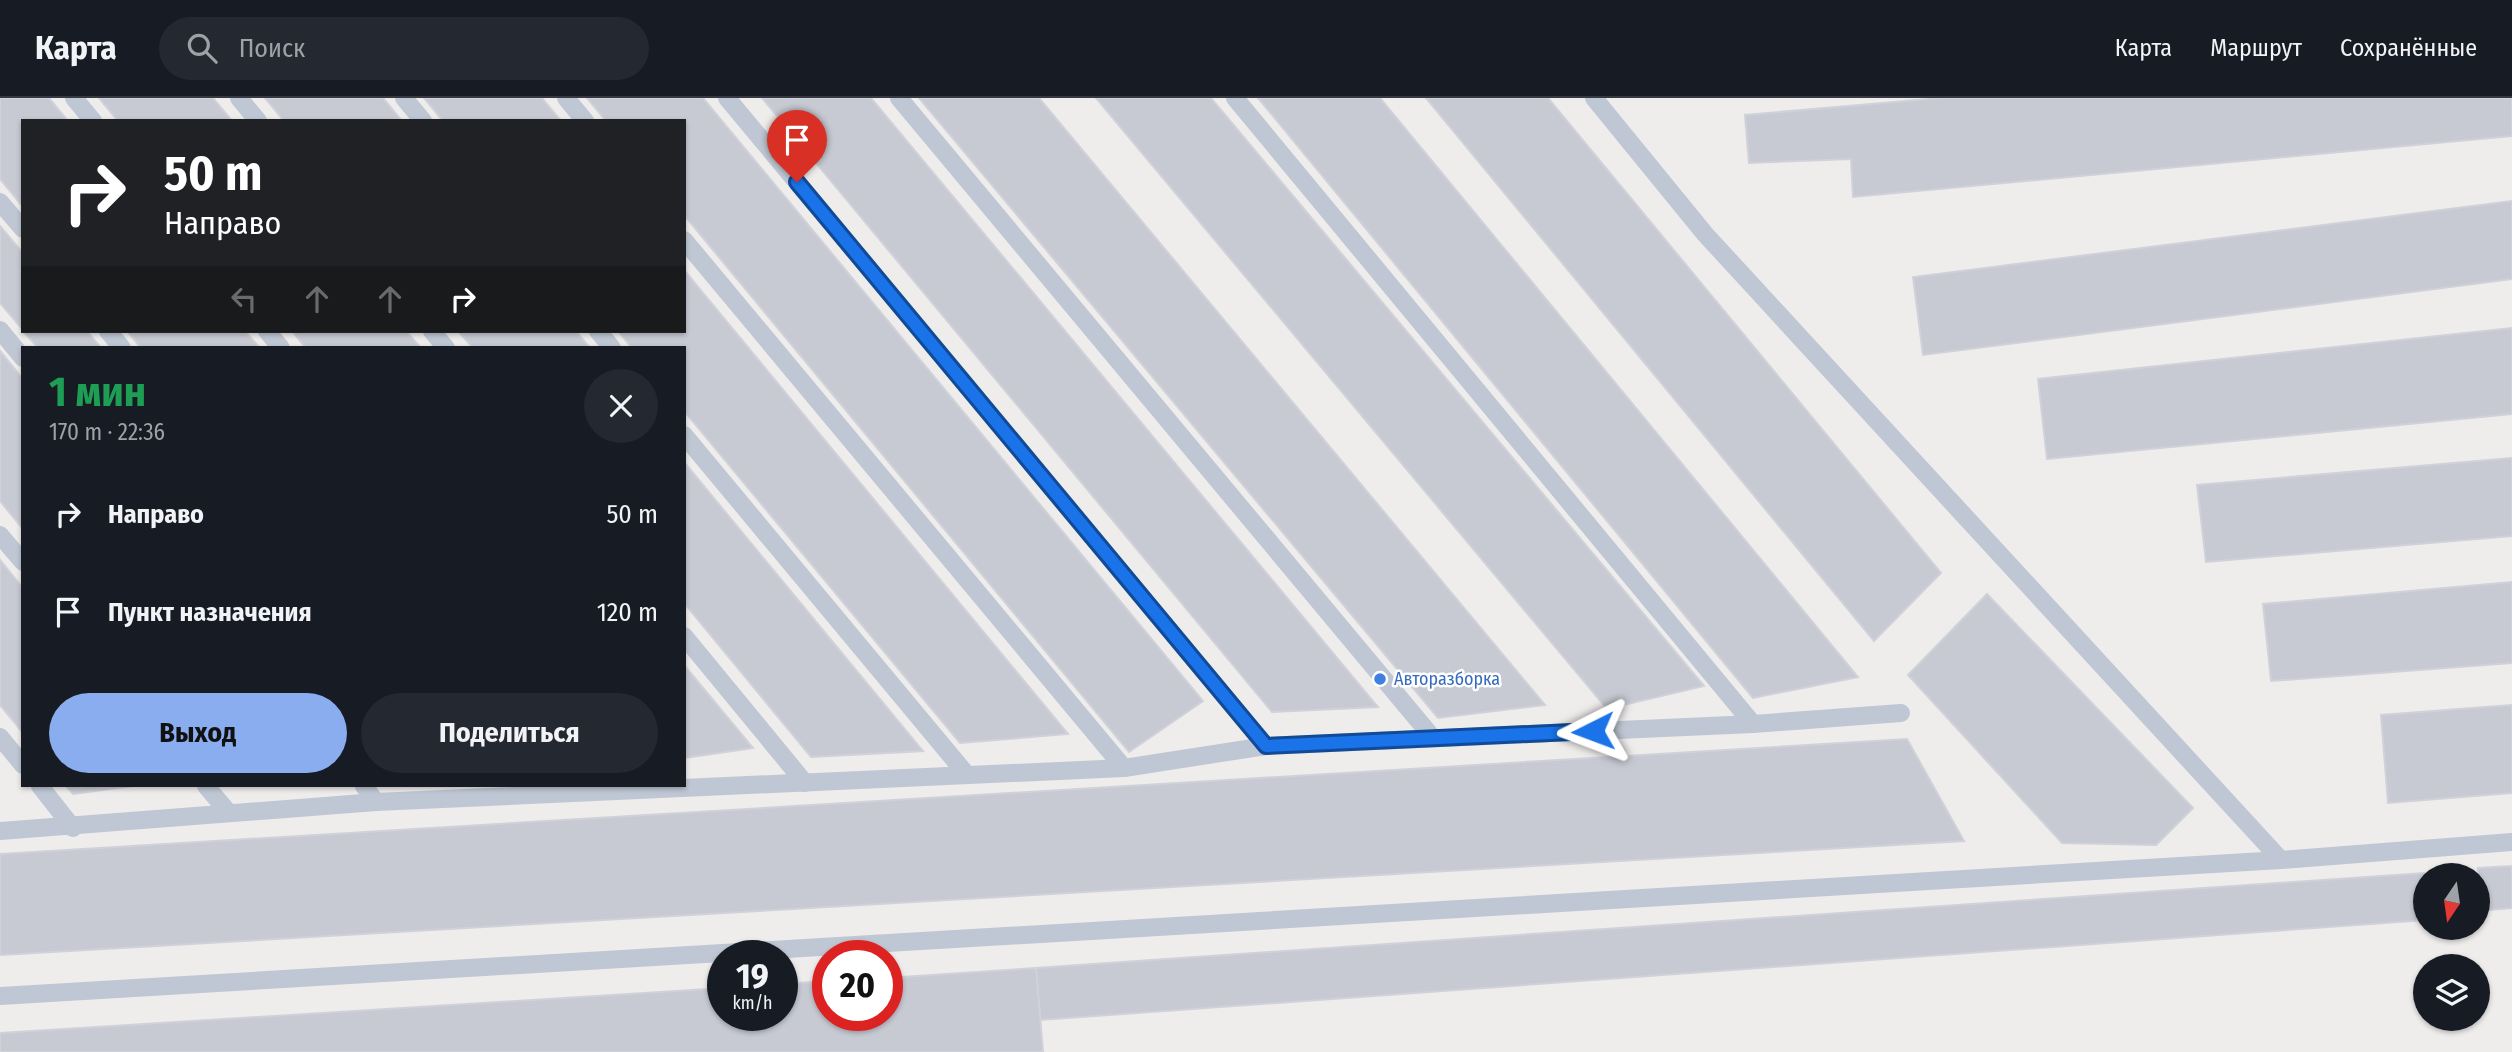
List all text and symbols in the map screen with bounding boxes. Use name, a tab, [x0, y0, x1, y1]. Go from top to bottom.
search box	[159, 17, 649, 80]
text: Карта	[35, 28, 117, 68]
icon: search	[183, 29, 221, 67]
text: Поиск	[239, 33, 305, 64]
text: Карта	[2115, 34, 2172, 62]
text: Маршрут	[2210, 34, 2302, 62]
text: Сохранённые	[2340, 34, 2477, 62]
pin	[767, 110, 827, 182]
icon: arrive	[778, 121, 816, 159]
text: 50 m	[164, 144, 262, 203]
icon: right	[49, 147, 140, 238]
text: Направо	[164, 204, 281, 242]
icon: left	[225, 280, 263, 318]
icon: ahead	[298, 280, 336, 318]
icon: ahead	[371, 280, 409, 318]
icon: right	[444, 280, 482, 318]
text: 1 мин	[49, 367, 146, 417]
button: close	[584, 369, 658, 443]
text: 170 m · 22:36	[49, 418, 165, 446]
icon: right	[49, 495, 87, 533]
text: Направо	[108, 499, 204, 530]
text: 50 m	[606, 499, 658, 530]
icon: arrive	[49, 593, 87, 631]
text: Пункт назначения	[108, 597, 312, 628]
text: 120 m	[597, 597, 658, 628]
place label: Авторазборка	[1394, 668, 1500, 690]
marker: Авторазборка	[1372, 671, 1388, 687]
button: Выход	[49, 693, 347, 773]
button: Поделиться	[361, 693, 658, 773]
position arrow	[1556, 694, 1630, 768]
north arrow	[2413, 863, 2490, 940]
map controls	[2413, 863, 2490, 1031]
speed limit sign: 20	[812, 940, 903, 1031]
button: layers	[2413, 954, 2490, 1031]
text: 19	[736, 955, 769, 997]
text: km/h	[732, 992, 773, 1014]

